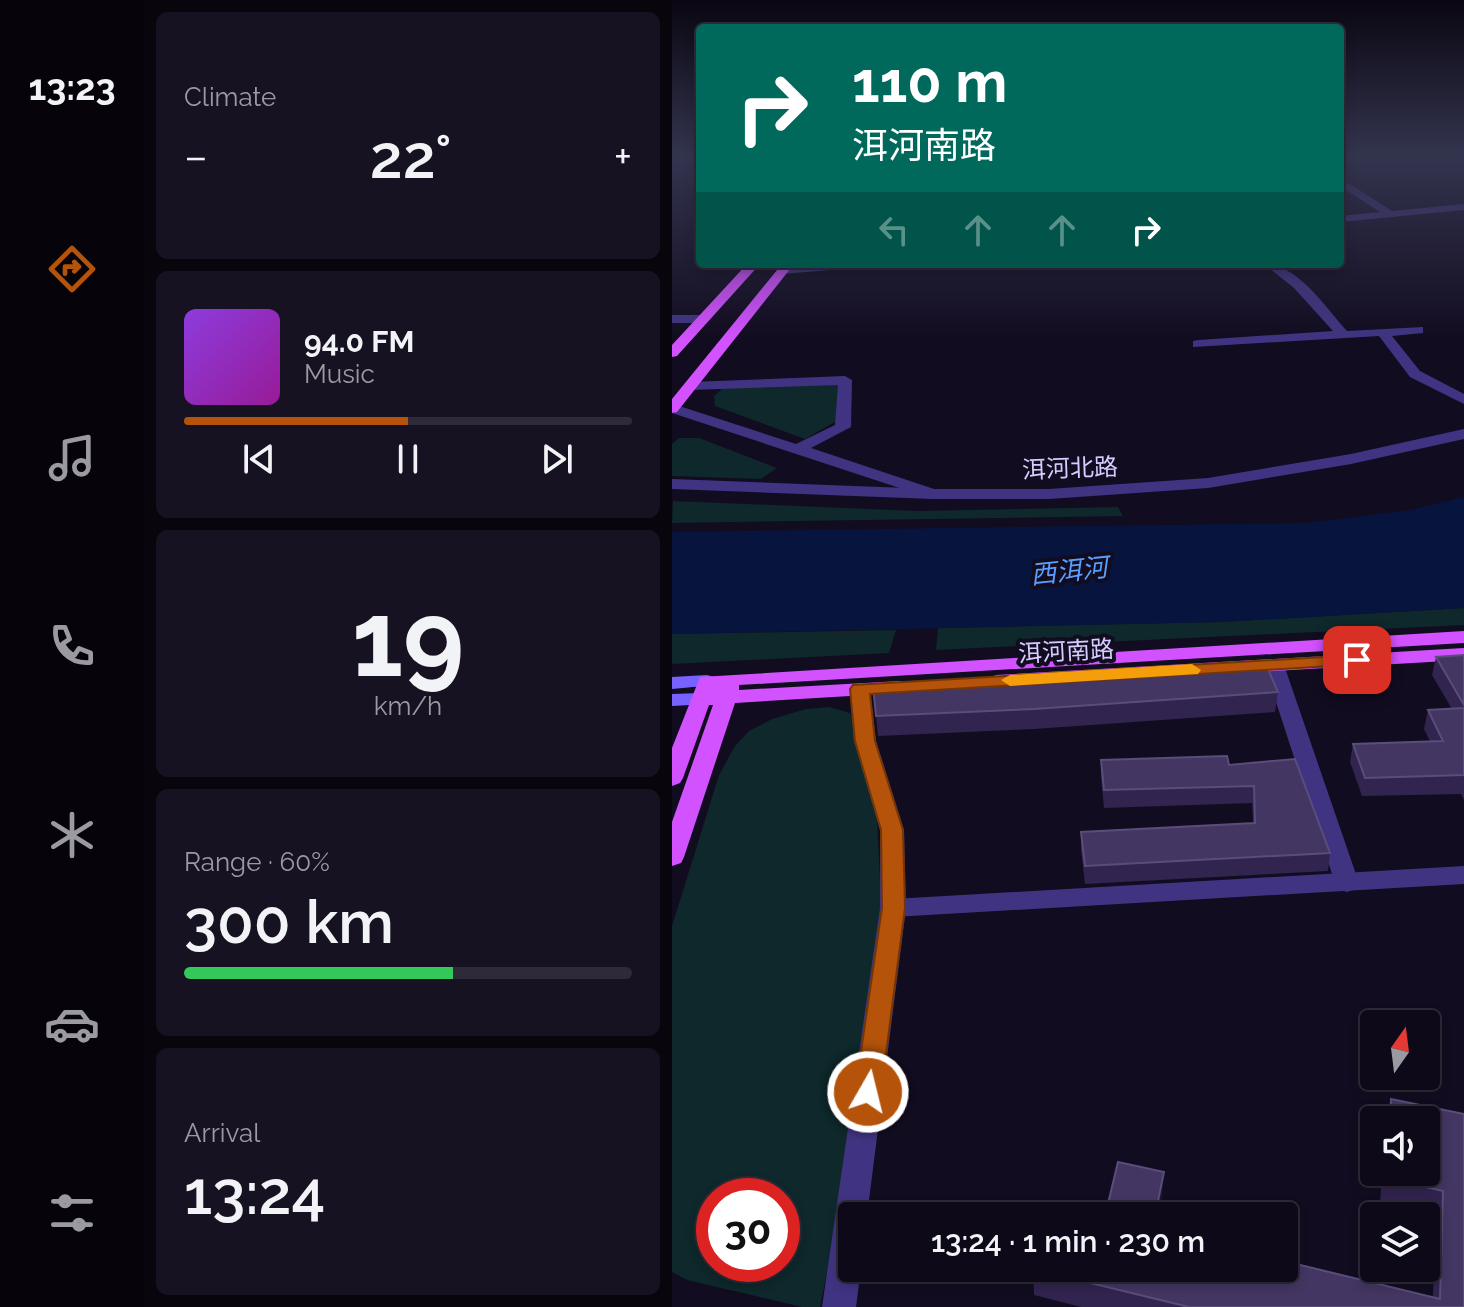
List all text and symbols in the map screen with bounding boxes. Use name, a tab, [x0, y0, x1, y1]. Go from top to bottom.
text: 110 m	[852, 49, 1007, 115]
icon: right	[720, 56, 824, 160]
text: 13:23	[28, 66, 116, 108]
text: Climate	[184, 82, 276, 112]
text: 22°	[370, 122, 452, 192]
text: 洱河南路	[852, 124, 996, 166]
text: −	[184, 131, 208, 182]
text: +	[614, 131, 632, 182]
icon: left	[872, 208, 916, 252]
icon: ahead	[956, 208, 1000, 252]
icon: ahead	[1040, 208, 1084, 252]
icon: right	[1124, 208, 1168, 252]
icon: directions	[44, 241, 100, 297]
text: 94.0 FM	[304, 324, 414, 359]
text: Music	[304, 359, 375, 389]
icon: music	[44, 430, 100, 486]
icon: previous	[237, 437, 281, 481]
icon: pause	[386, 437, 430, 481]
icon: next	[535, 437, 579, 481]
street label: 洱河北路	[1022, 452, 1118, 484]
water label: 西洱河	[1029, 551, 1114, 590]
text: 19	[352, 578, 464, 700]
icon: phone	[44, 618, 100, 674]
pin	[1323, 626, 1391, 694]
street label: 洱河南路	[1017, 634, 1115, 668]
icon: arrive	[1335, 638, 1379, 682]
text: km/h	[374, 691, 442, 721]
icon: climate	[44, 807, 100, 863]
text: Range · 60%	[184, 847, 330, 877]
text: 300 km	[184, 887, 394, 957]
icon: car	[44, 996, 100, 1052]
north arrow	[1360, 1010, 1440, 1090]
map controls	[1360, 1010, 1440, 1282]
position arrow	[826, 1050, 910, 1134]
button: sound	[1360, 1106, 1440, 1186]
text: Arrival	[184, 1118, 260, 1148]
text: 13:24	[184, 1158, 325, 1228]
speed limit sign: 30	[696, 1178, 800, 1282]
icon: filters	[44, 1185, 100, 1241]
button: layers	[1360, 1202, 1440, 1282]
text: 13:24 · 1 min · 230 m	[931, 1224, 1205, 1259]

